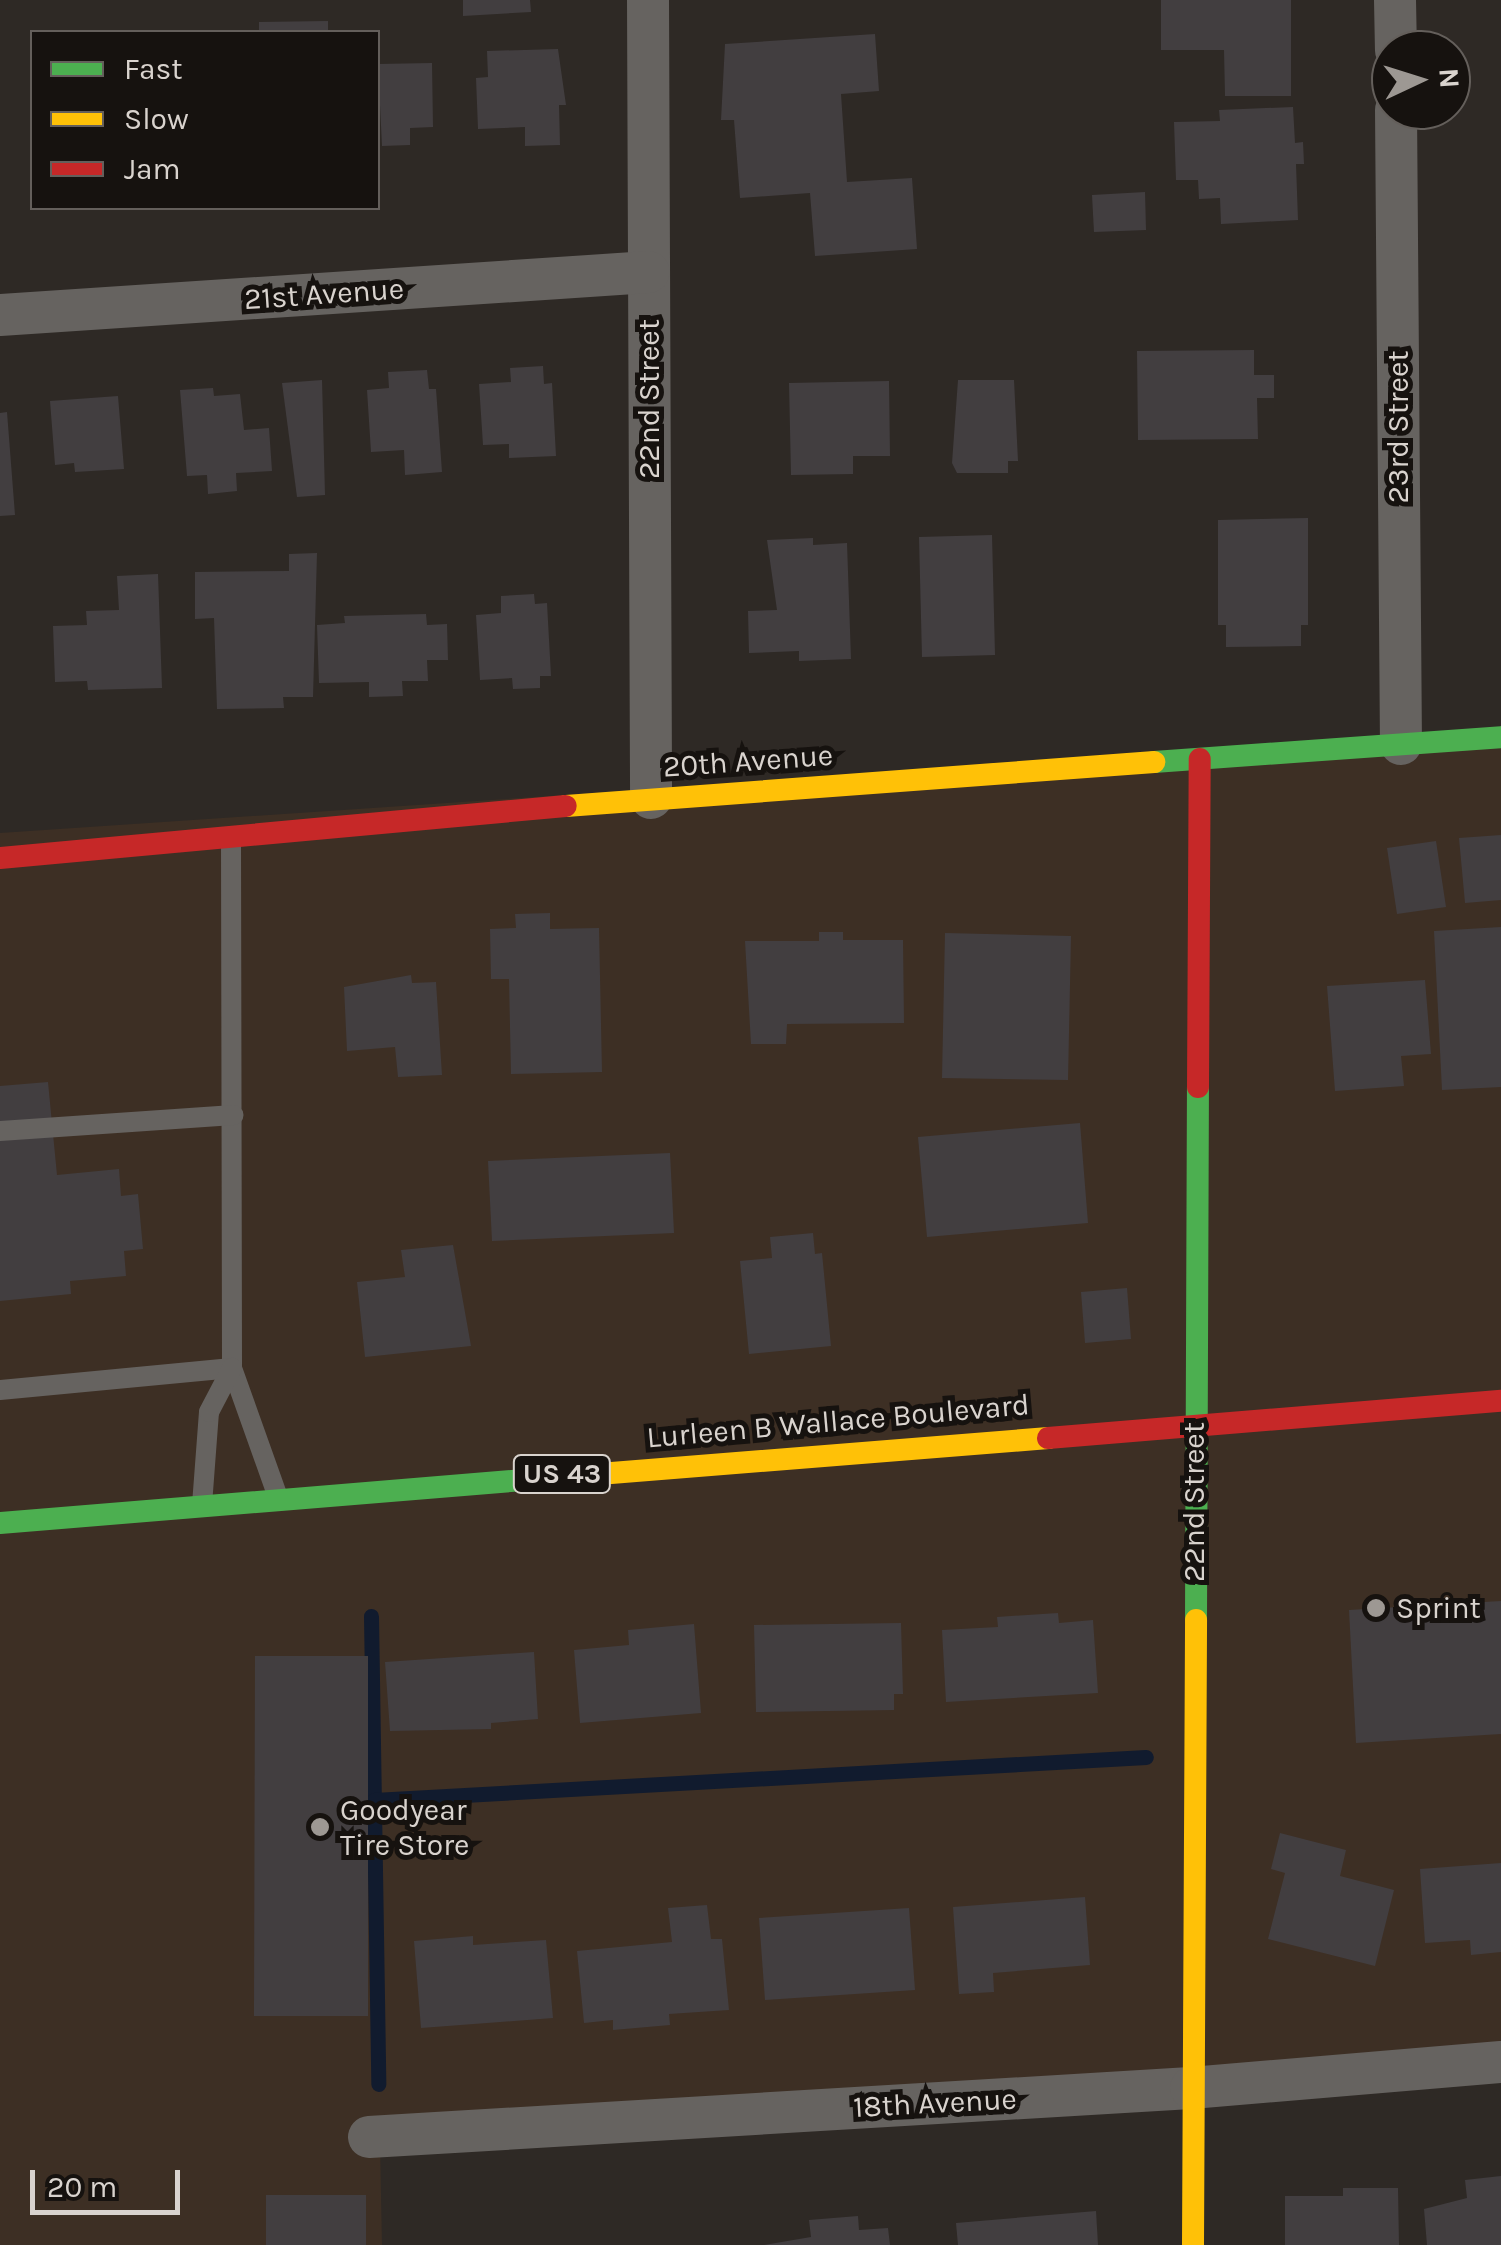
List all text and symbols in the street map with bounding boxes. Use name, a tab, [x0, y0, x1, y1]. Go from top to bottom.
legend	[30, 30, 380, 210]
north arrow	[1371, 30, 1471, 130]
text: Fast	[124, 51, 183, 87]
text: N	[1432, 67, 1467, 89]
text: Slow	[124, 101, 189, 137]
text: Jam	[124, 151, 181, 187]
street label: 21st Avenue	[243, 270, 405, 318]
street label: 22nd Street	[631, 319, 667, 479]
street label: 23rd Street	[1380, 350, 1416, 504]
street label: 20th Avenue	[662, 737, 834, 785]
street label: Lurleen B Wallace Boulevard	[645, 1386, 1031, 1456]
street label: 22nd Street	[1176, 1422, 1212, 1582]
road number: US 43	[512, 1451, 612, 1497]
place label: Sprint	[1396, 1590, 1481, 1626]
marker: Sprint	[1365, 1597, 1387, 1619]
place label: Goodyear Tire Store	[340, 1792, 469, 1862]
marker: Goodyear Tire Store	[309, 1816, 331, 1838]
street label: 18th Avenue	[852, 2081, 1018, 2125]
scale bar	[35, 2150, 185, 2212]
text: 20 m	[47, 2169, 117, 2205]

